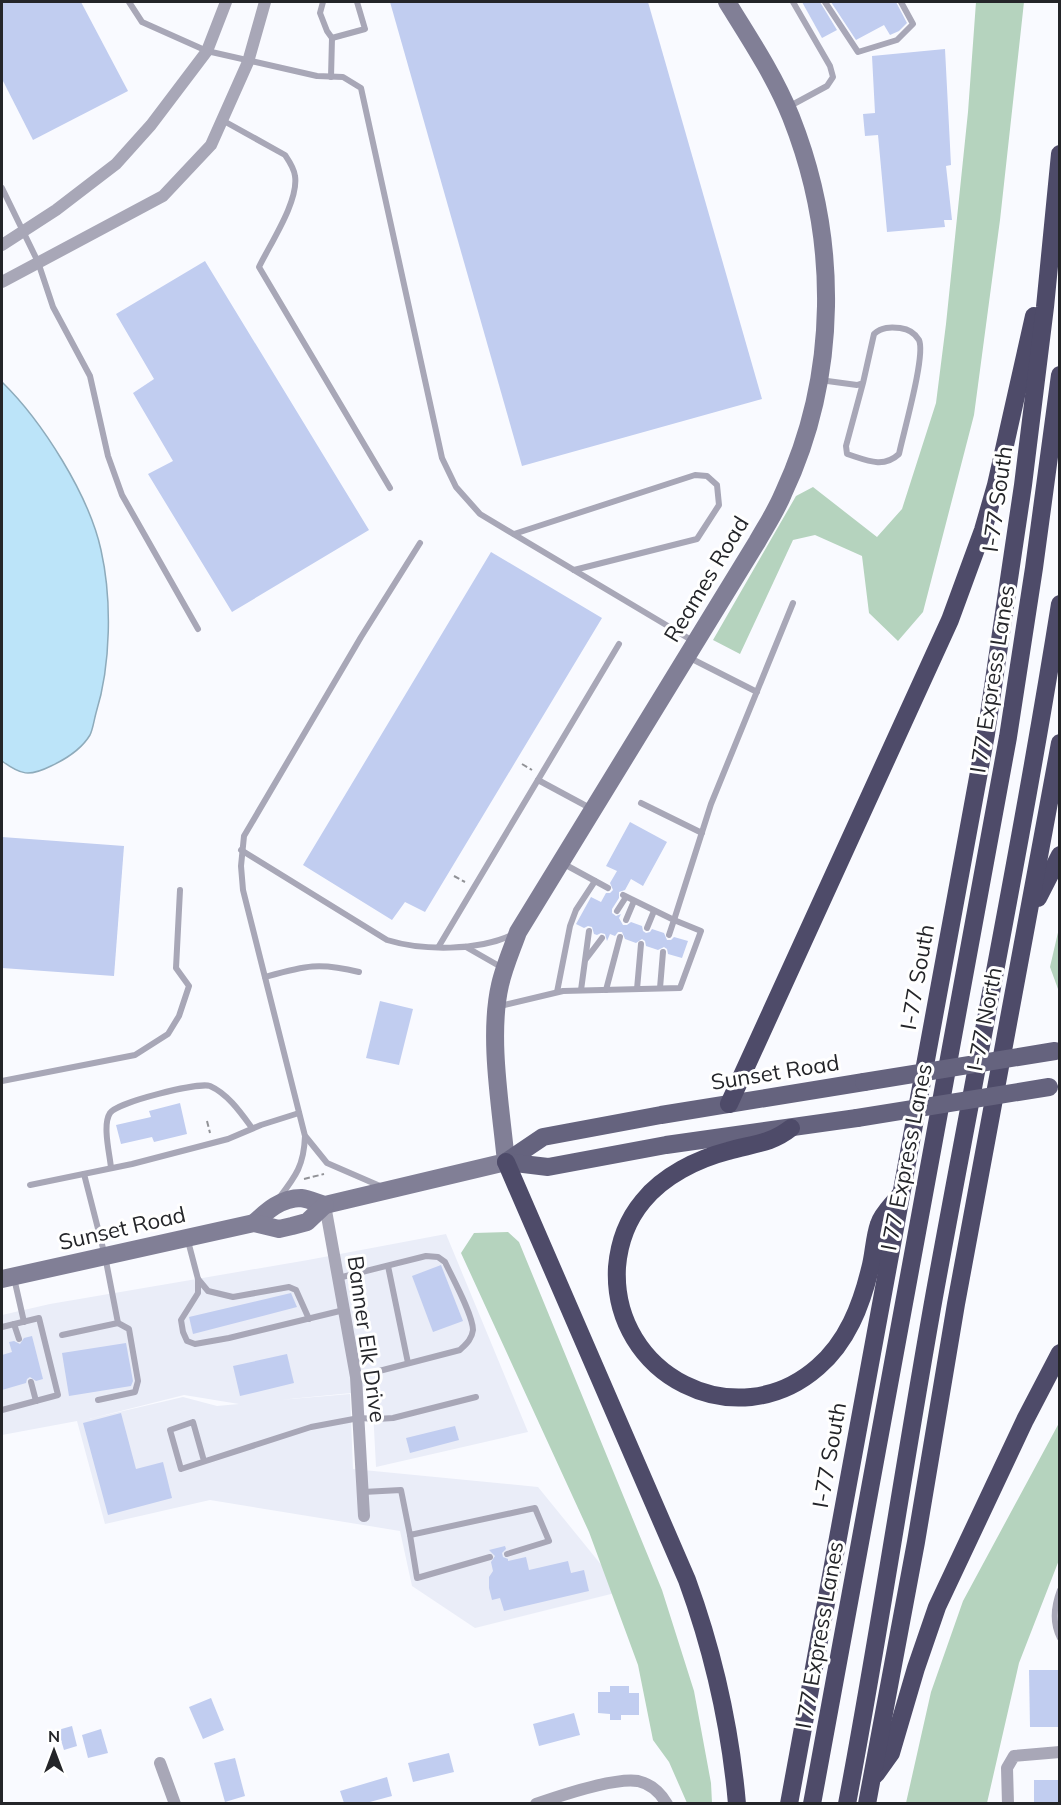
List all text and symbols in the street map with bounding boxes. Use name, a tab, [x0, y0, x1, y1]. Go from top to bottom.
street label: I-77 South	[976, 444, 1018, 554]
street label: Reames Road	[657, 511, 755, 647]
street label: I 77 Express Lanes	[963, 583, 1021, 775]
street label: I-77 South	[894, 922, 940, 1032]
street label: I-77 North	[960, 965, 1008, 1073]
street label: Sunset Road	[709, 1048, 841, 1096]
street label: I 77 Express Lanes	[874, 1061, 938, 1253]
street label: Sunset Road	[56, 1200, 188, 1256]
street label: Banner Elk Drive	[341, 1254, 393, 1424]
street label: I-77 South	[806, 1400, 852, 1510]
street label: I 77 Express Lanes	[789, 1539, 849, 1731]
north arrow	[24, 1721, 84, 1781]
text: N	[48, 1726, 60, 1746]

